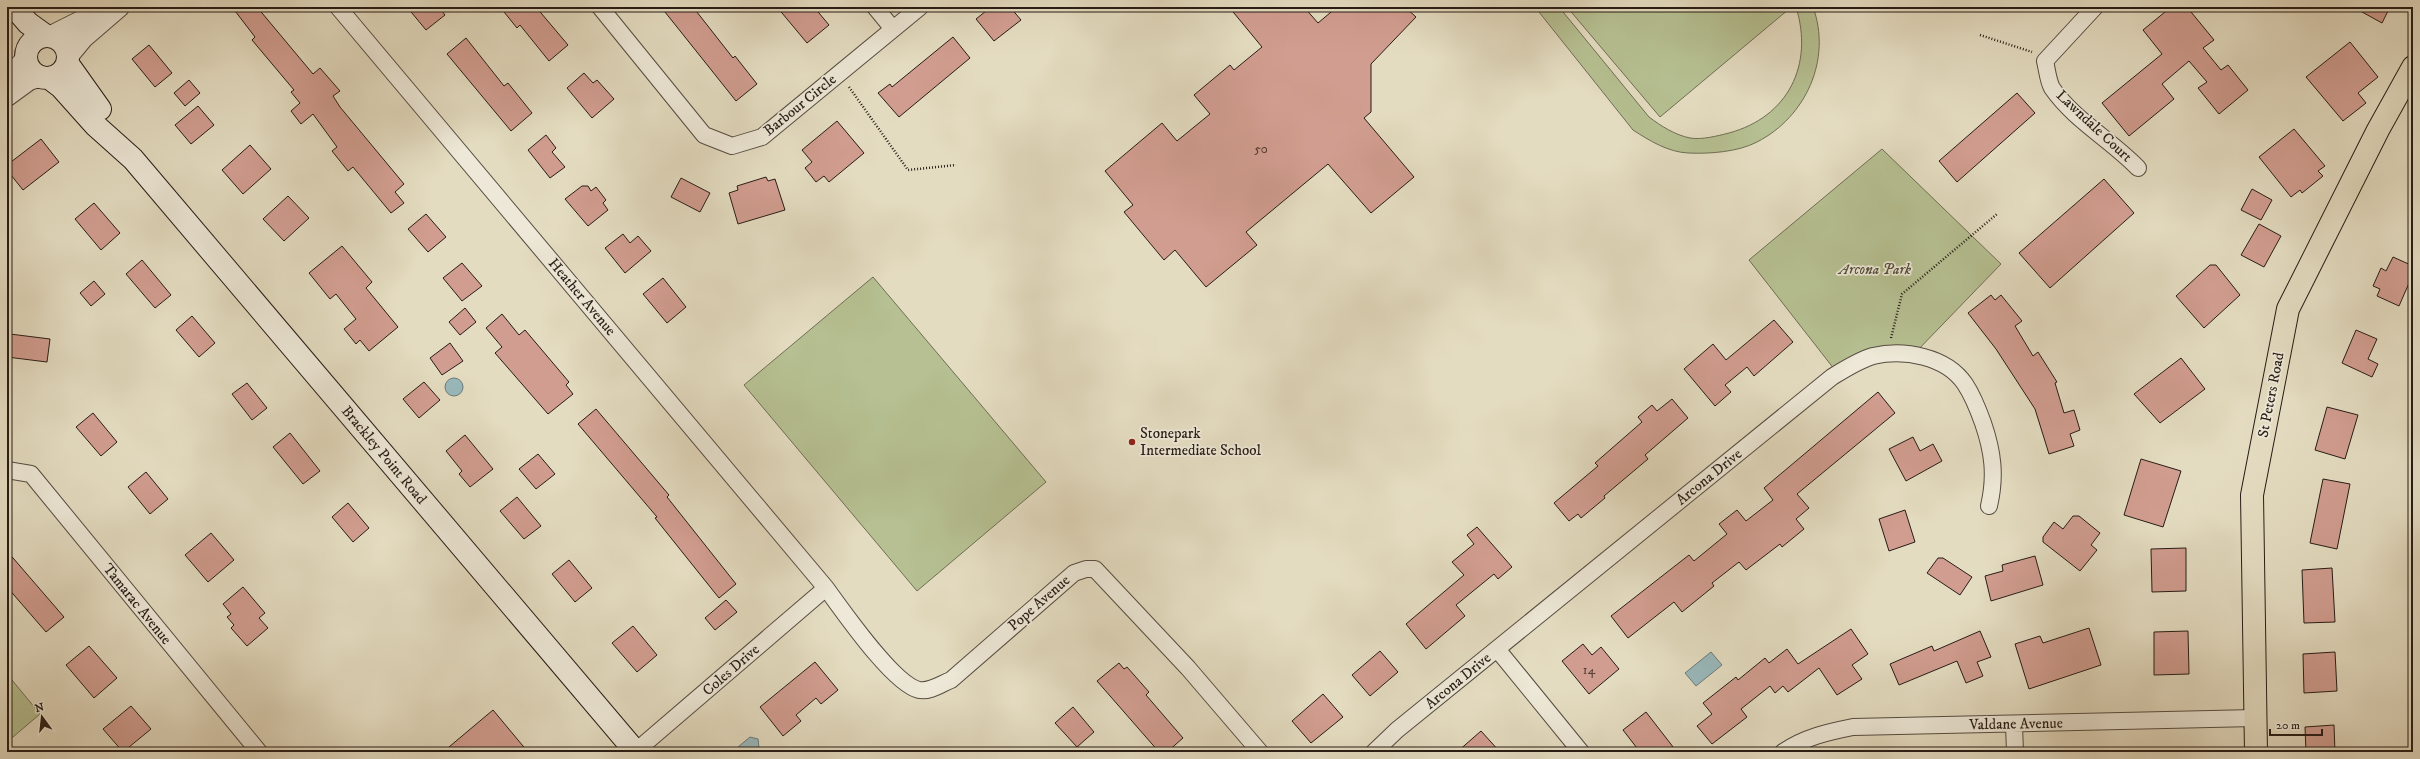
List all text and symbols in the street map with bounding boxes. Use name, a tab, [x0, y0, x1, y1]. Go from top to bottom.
street label: Barbour Circle	[760, 70, 840, 140]
street label: Lawndale Court	[2052, 86, 2136, 166]
house number: 50	[1254, 141, 1268, 157]
street label: Heather Avenue	[544, 254, 620, 340]
park label: Arcona Park	[1837, 260, 1912, 279]
street label: St Peters Road	[2253, 350, 2289, 439]
street label: Brackley Point Road	[337, 402, 431, 508]
place label: Stonepark Intermediate School	[1140, 424, 1262, 460]
marker: Stonepark Intermediate School	[1127, 437, 1137, 447]
street label: Arcona Drive	[1672, 445, 1746, 509]
street label: Tamarac Avenue	[98, 560, 176, 648]
street label: Pope Avenue	[1004, 571, 1074, 635]
street label: Coles Drive	[699, 640, 763, 700]
street label: Arcona Drive	[1421, 649, 1495, 713]
house number: 14	[1583, 662, 1596, 678]
north arrow	[22, 697, 62, 737]
text: N	[33, 700, 46, 716]
scale bar	[2270, 711, 2322, 737]
street label: Valdane Avenue	[1968, 714, 2063, 734]
text: 20 m	[2276, 718, 2300, 733]

